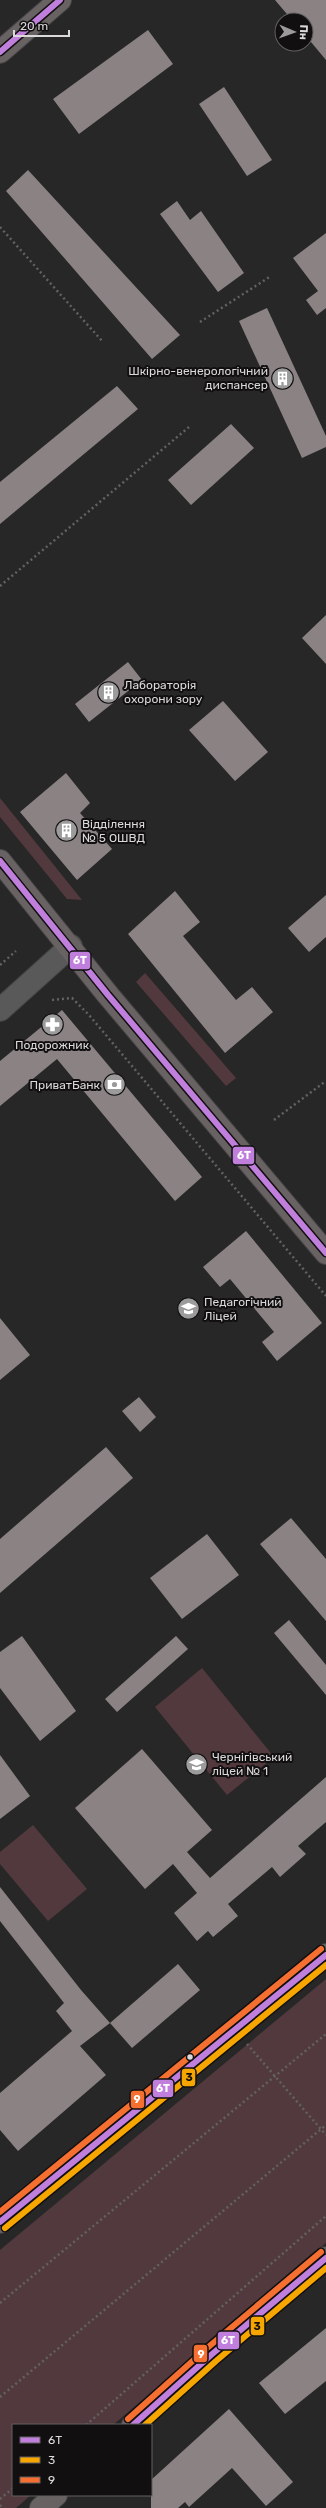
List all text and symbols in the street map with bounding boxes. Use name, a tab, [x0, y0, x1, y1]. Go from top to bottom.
scale bar	[14, 12, 69, 38]
north arrow	[274, 12, 314, 52]
text: 20 m	[20, 19, 48, 33]
text: Пн	[297, 24, 310, 40]
place label: Шкірно-венерологічний диспансер	[128, 364, 268, 392]
building icon: Шкірно-венерологічний диспансер	[270, 365, 296, 391]
place label: Лабораторія охорони зору	[124, 678, 203, 706]
building icon: Лабораторія охорони зору	[96, 679, 122, 705]
place label: Відділення № 5 ОШВД	[82, 817, 146, 845]
building icon: Відділення № 5 ОШВД	[53, 818, 79, 844]
line badge: 6Т	[69, 951, 91, 970]
text: 6Т	[73, 954, 87, 967]
pharmacy icon: Подорожник	[39, 1011, 65, 1037]
place label: Подорожник	[15, 1038, 90, 1052]
bank icon: ПриватБанк	[102, 1072, 128, 1098]
place label: ПриватБанк	[29, 1078, 101, 1092]
line badge: 6Т	[232, 1146, 255, 1165]
text: 6Т	[237, 1149, 251, 1162]
place label: Педагогічний Ліцей	[204, 1295, 282, 1323]
school or university icon: Педагогічний Ліцей	[175, 1296, 201, 1322]
place label: Чернігівський ліцей № 1	[212, 1750, 292, 1778]
school or university icon: Чернігівський ліцей № 1	[184, 1751, 210, 1777]
unlabelled marker	[185, 2052, 195, 2062]
line badge: 3	[181, 2068, 196, 2087]
text: 3	[185, 2071, 193, 2084]
line badge: 6Т	[152, 2079, 174, 2098]
text: 6Т	[156, 2082, 170, 2095]
line badge: 9	[130, 2090, 145, 2109]
text: 9	[133, 2093, 141, 2106]
line badge: 3	[250, 2316, 265, 2336]
text: 3	[253, 2320, 261, 2333]
line badge: 6Т	[217, 2331, 240, 2350]
text: 6Т	[221, 2334, 235, 2347]
line badge: 9	[193, 2344, 208, 2363]
text: 9	[197, 2348, 205, 2361]
legend	[12, 2424, 152, 2496]
text: 6Т	[48, 2433, 62, 2447]
text: 3	[48, 2453, 55, 2467]
text: 9	[48, 2473, 55, 2487]

